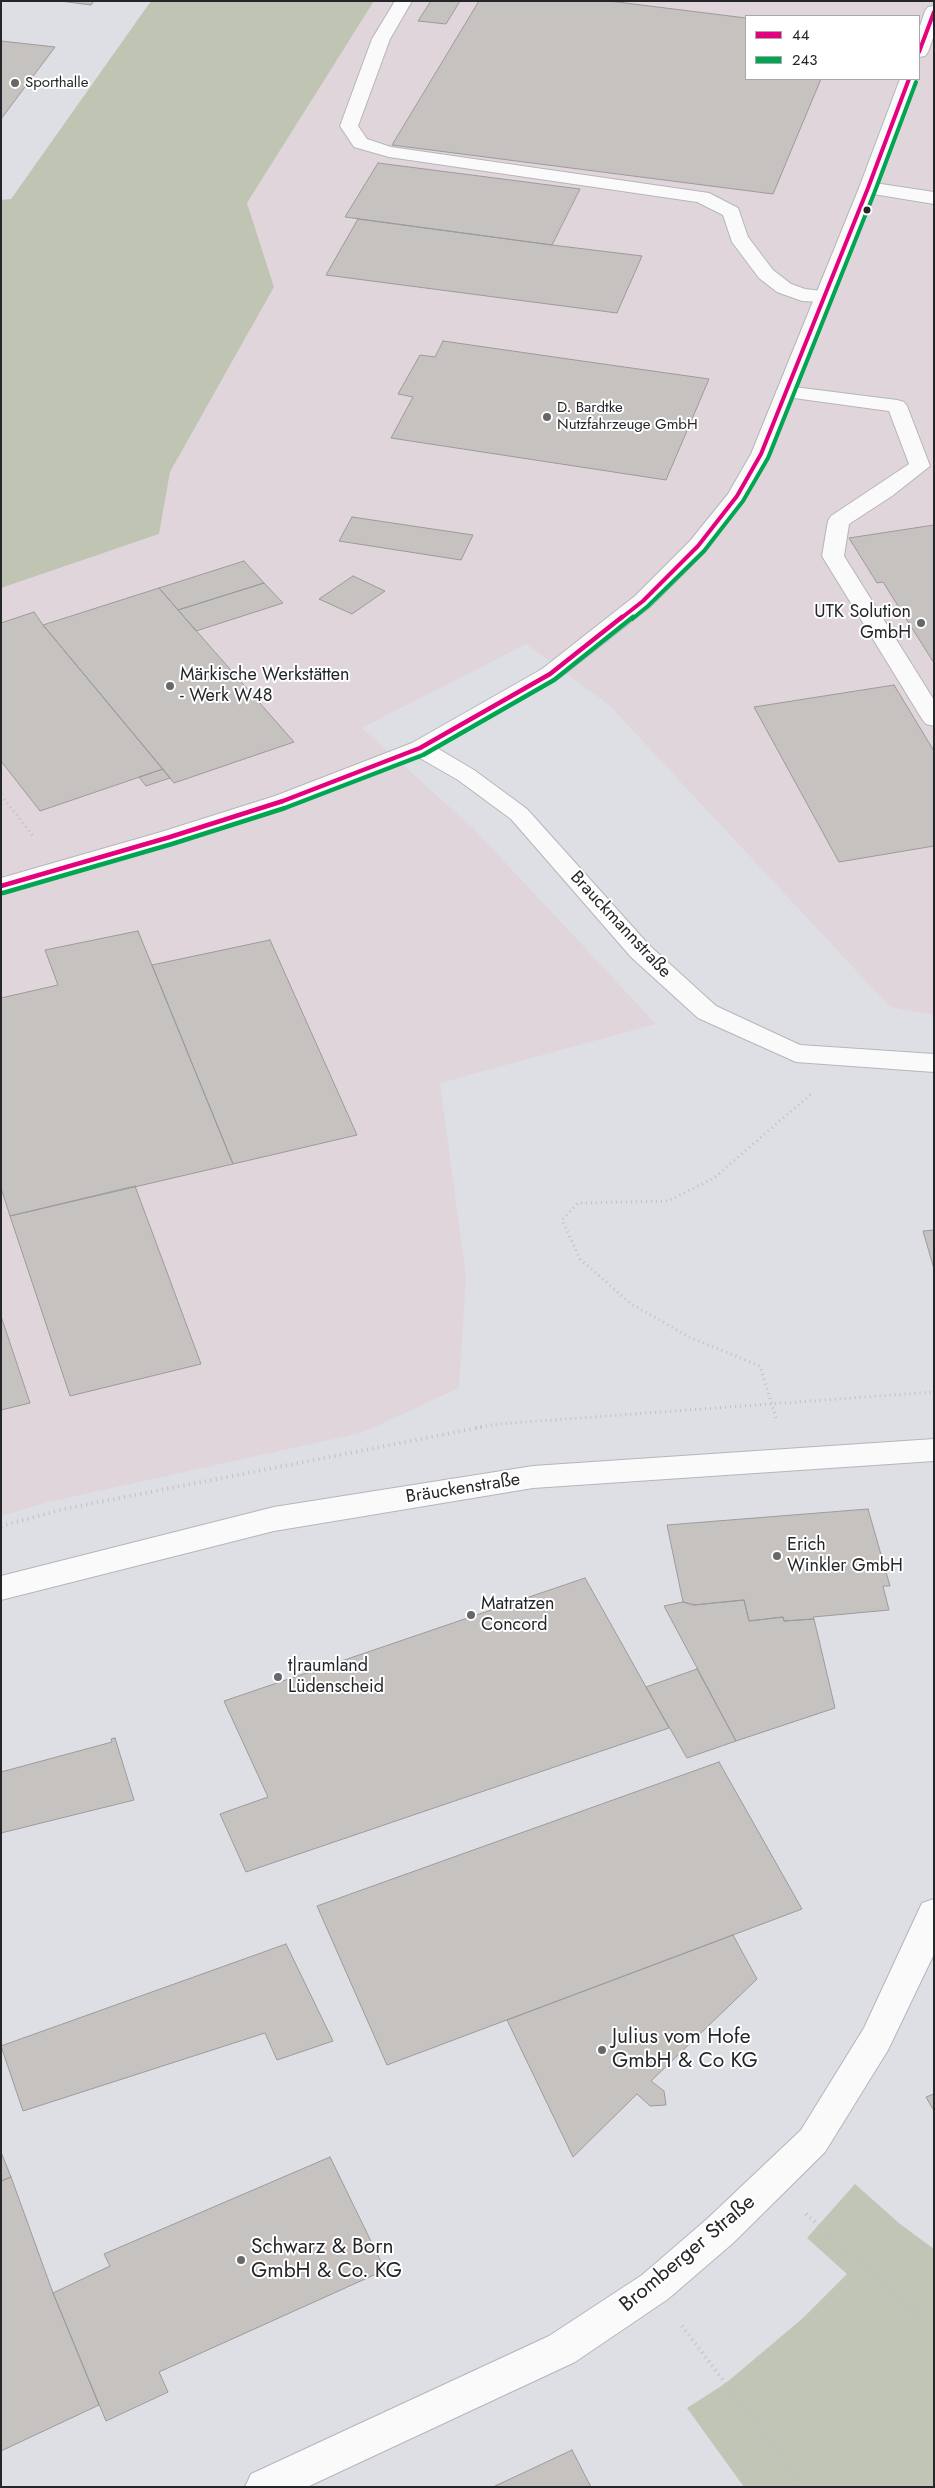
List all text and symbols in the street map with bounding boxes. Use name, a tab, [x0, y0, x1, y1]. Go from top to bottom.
legend	[745, 15, 920, 80]
text: 44	[792, 24, 810, 46]
text: 243	[792, 49, 817, 71]
place label: Sporthalle	[25, 74, 88, 92]
marker: Sporthalle	[9, 77, 21, 89]
unlabelled marker	[862, 205, 872, 215]
place label: D. Bardtke Nutzfahrzeuge GmbH	[557, 399, 698, 434]
marker: D. Bardtke Nutzfahrzeuge GmbH	[541, 411, 553, 423]
place label: UTK Solution GmbH	[814, 602, 911, 644]
marker: UTK Solution GmbH	[915, 617, 927, 629]
place label: Märkische Werkstätten - Werk W48	[180, 665, 349, 708]
marker: Märkische Werkstätten - Werk W48	[164, 680, 176, 692]
street label: Brauckmannstraße	[565, 867, 675, 983]
street label: Bräuckenstraße	[404, 1469, 522, 1509]
place label: Erich Winkler GmbH	[787, 1535, 903, 1578]
marker: Erich Winkler GmbH	[771, 1550, 783, 1562]
place label: Matratzen Concord	[481, 1594, 554, 1636]
marker: Matratzen Concord	[465, 1609, 477, 1621]
place label: t|raumland Lüdenscheid	[288, 1656, 384, 1698]
marker: t|raumland Lüdenscheid	[272, 1671, 284, 1683]
place label: Julius vom Hofe GmbH & Co KG	[612, 2025, 758, 2075]
marker: Julius vom Hofe GmbH & Co KG	[596, 2044, 608, 2056]
street label: Bromberger Straße	[615, 2190, 761, 2318]
place label: Schwarz & Born GmbH & Co. KG	[251, 2235, 402, 2285]
marker: Schwarz & Born GmbH & Co. KG	[235, 2254, 247, 2266]

